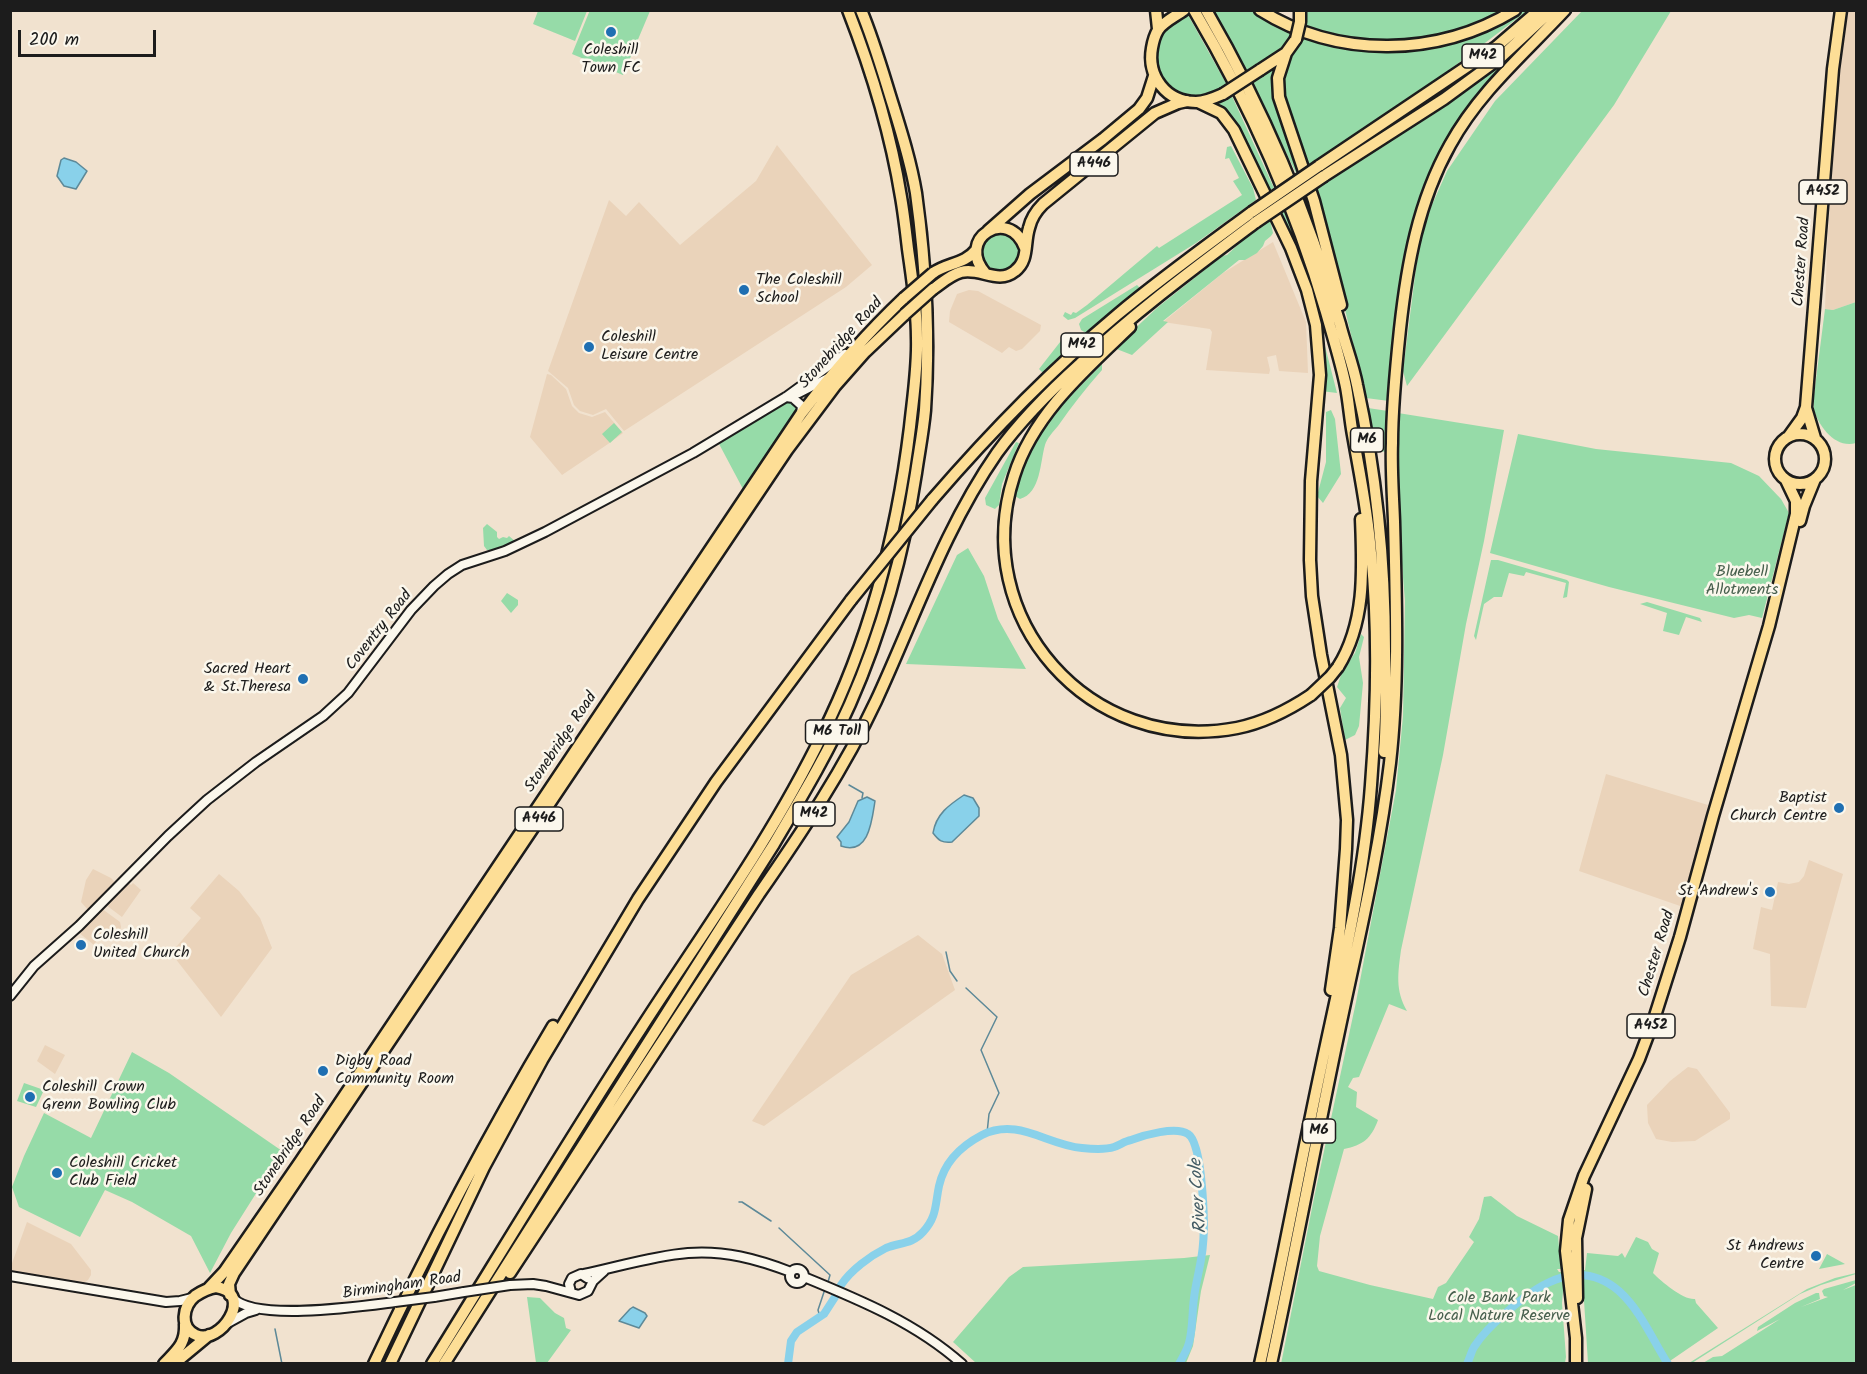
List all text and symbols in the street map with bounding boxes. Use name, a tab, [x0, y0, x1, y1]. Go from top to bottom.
scale bar	[21, 18, 159, 56]
marker: Coleshill Town FC	[604, 25, 618, 39]
text: 200 m	[29, 26, 79, 55]
place label: Coleshill Town FC	[581, 41, 641, 79]
road number: M42	[1462, 44, 1504, 68]
road number: A446	[1070, 152, 1118, 176]
road number: A452	[1799, 180, 1847, 204]
street label: Chester Road	[1790, 217, 1816, 307]
place label: The Coleshill School	[756, 271, 842, 309]
marker: The Coleshill School	[737, 283, 751, 297]
street label: Stonebridge Road	[796, 294, 888, 394]
place label: Coleshill Leisure Centre	[601, 328, 698, 366]
road number: M42	[1061, 333, 1103, 357]
marker: Coleshill Leisure Centre	[582, 340, 596, 354]
road number: M6	[1350, 428, 1384, 452]
park label: Bluebell Allotments	[1706, 563, 1778, 601]
street label: Coventry Road	[343, 587, 417, 675]
place label: Sacred Heart & St.Theresa	[204, 660, 291, 698]
marker: Sacred Heart & St.Theresa	[296, 672, 310, 686]
street label: Stonebridge Road	[521, 689, 603, 797]
road number: M6 Toll	[806, 720, 868, 744]
place label: Baptist Church Centre	[1730, 789, 1827, 827]
marker: Baptist Church Centre	[1832, 801, 1846, 815]
road number: M42	[793, 802, 835, 826]
road number: A446	[515, 807, 563, 831]
place label: St Andrew's	[1678, 882, 1758, 902]
marker: St Andrew's	[1763, 885, 1777, 899]
street label: Chester Road	[1636, 908, 1680, 1000]
place label: Coleshill United Church	[93, 926, 190, 964]
marker: Coleshill United Church	[74, 938, 88, 952]
road number: A452	[1627, 1014, 1675, 1038]
place label: Digby Road Community Room	[335, 1052, 454, 1090]
marker: Digby Road Community Room	[316, 1064, 330, 1078]
place label: Coleshill Crown Grenn Bowling Club	[42, 1078, 176, 1116]
marker: Coleshill Crown Grenn Bowling Club	[23, 1090, 37, 1104]
street label: Stonebridge Road	[250, 1093, 332, 1201]
road number: M6	[1302, 1119, 1336, 1143]
place label: Coleshill Cricket Club Field	[69, 1154, 177, 1192]
water label: River Cole	[1187, 1158, 1213, 1234]
marker: Coleshill Cricket Club Field	[50, 1166, 64, 1180]
place label: St Andrews Centre	[1727, 1237, 1804, 1275]
marker: St Andrews Centre	[1809, 1249, 1823, 1263]
street label: Birmingham Road	[342, 1269, 462, 1305]
park label: Cole Bank Park Local Nature Reserve	[1428, 1289, 1570, 1327]

